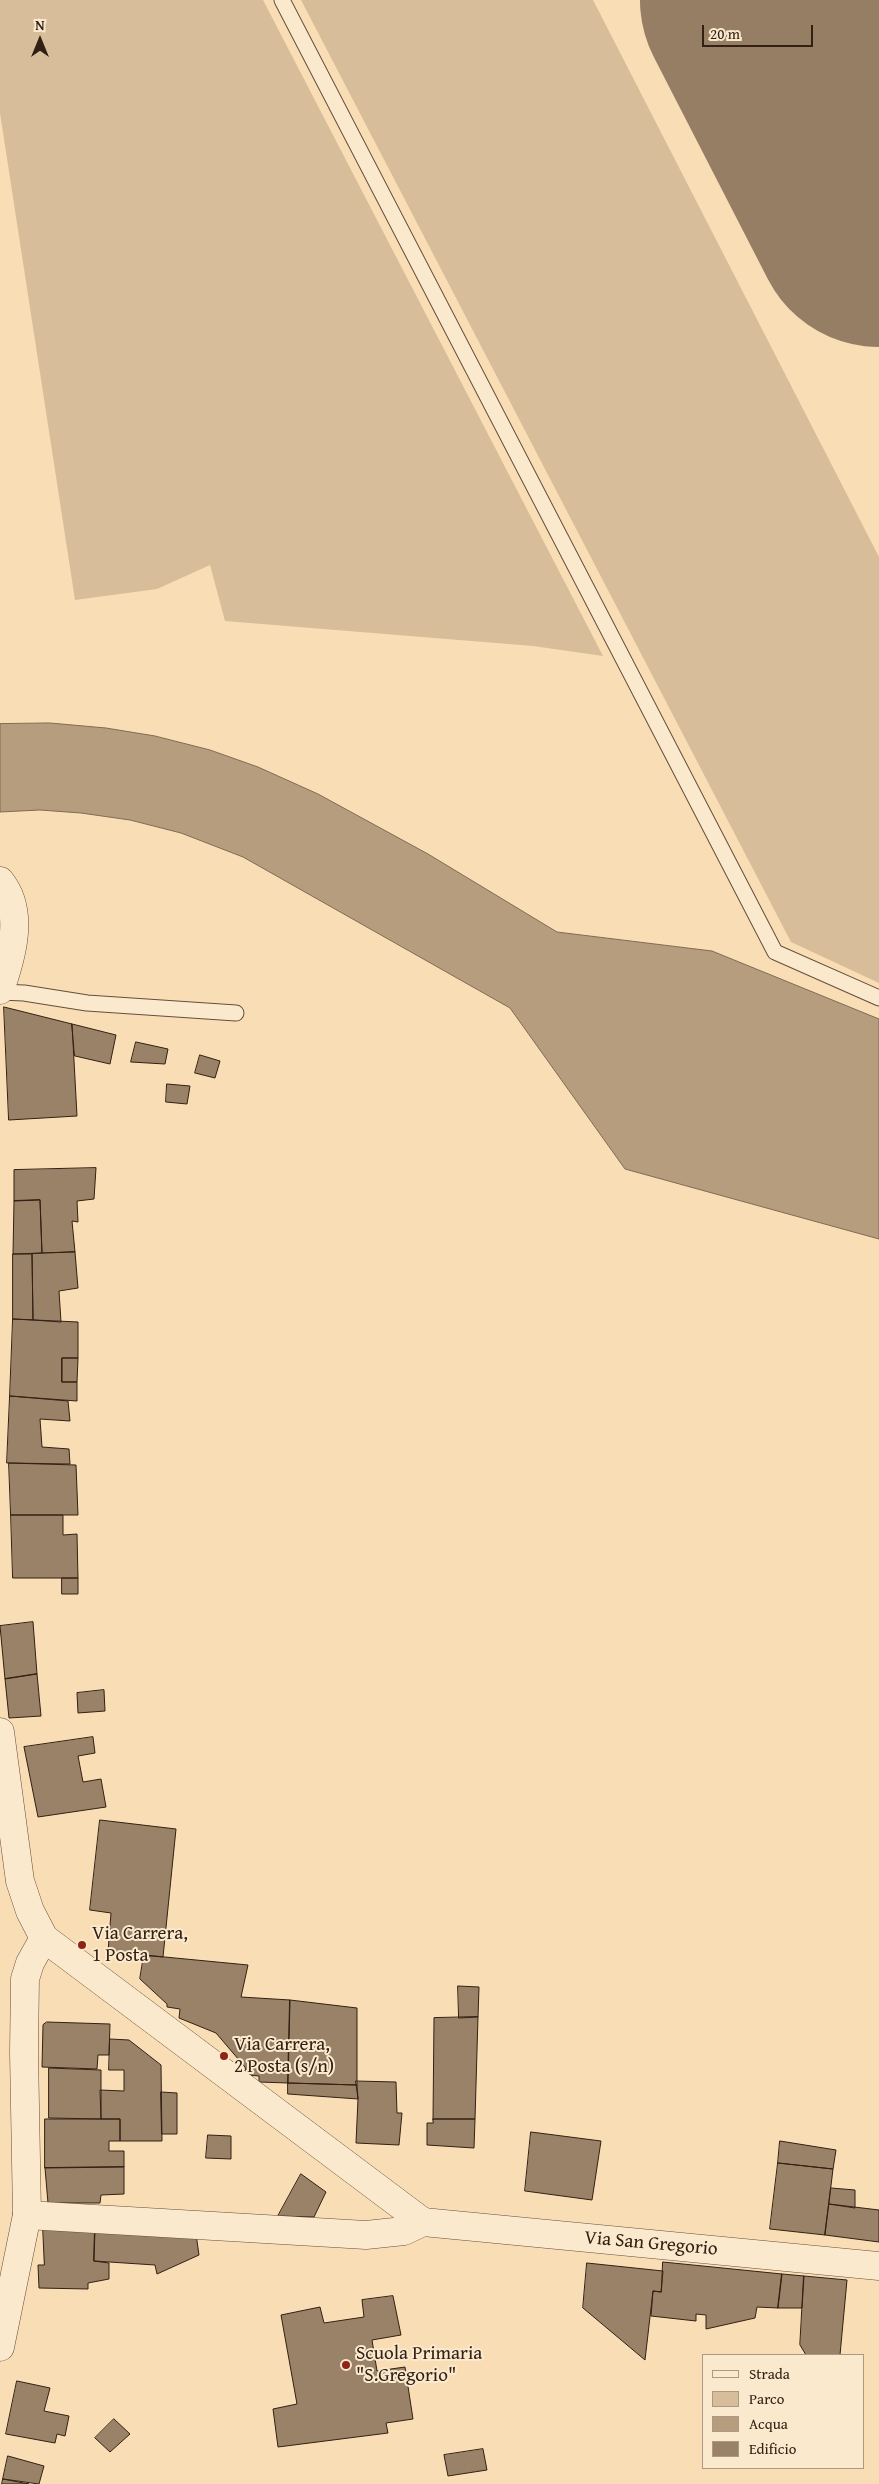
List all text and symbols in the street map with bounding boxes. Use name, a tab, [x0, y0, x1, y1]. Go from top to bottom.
north arrow	[15, 15, 65, 65]
text: N	[35, 15, 45, 35]
scale bar	[704, 15, 815, 47]
text: 20 m	[710, 23, 740, 44]
place label: Via Carrera, 1 Posta	[92, 1923, 188, 1967]
marker: Via Carrera, 1 Posta	[76, 1939, 88, 1951]
place label: Via Carrera, 2 Posta (s/n)	[234, 2034, 334, 2078]
marker: Via Carrera, 2 Posta (s/n)	[218, 2050, 230, 2062]
street label: Via San Gregorio	[583, 2227, 719, 2261]
place label: Scuola Primaria "S.Gregorio"	[356, 2343, 482, 2387]
legend	[702, 2354, 864, 2469]
marker: Scuola Primaria "S.Gregorio"	[340, 2359, 352, 2371]
text: Strada	[749, 2363, 790, 2384]
text: Parco	[749, 2388, 784, 2409]
text: Acqua	[749, 2413, 788, 2434]
text: Edificio	[749, 2438, 796, 2459]

